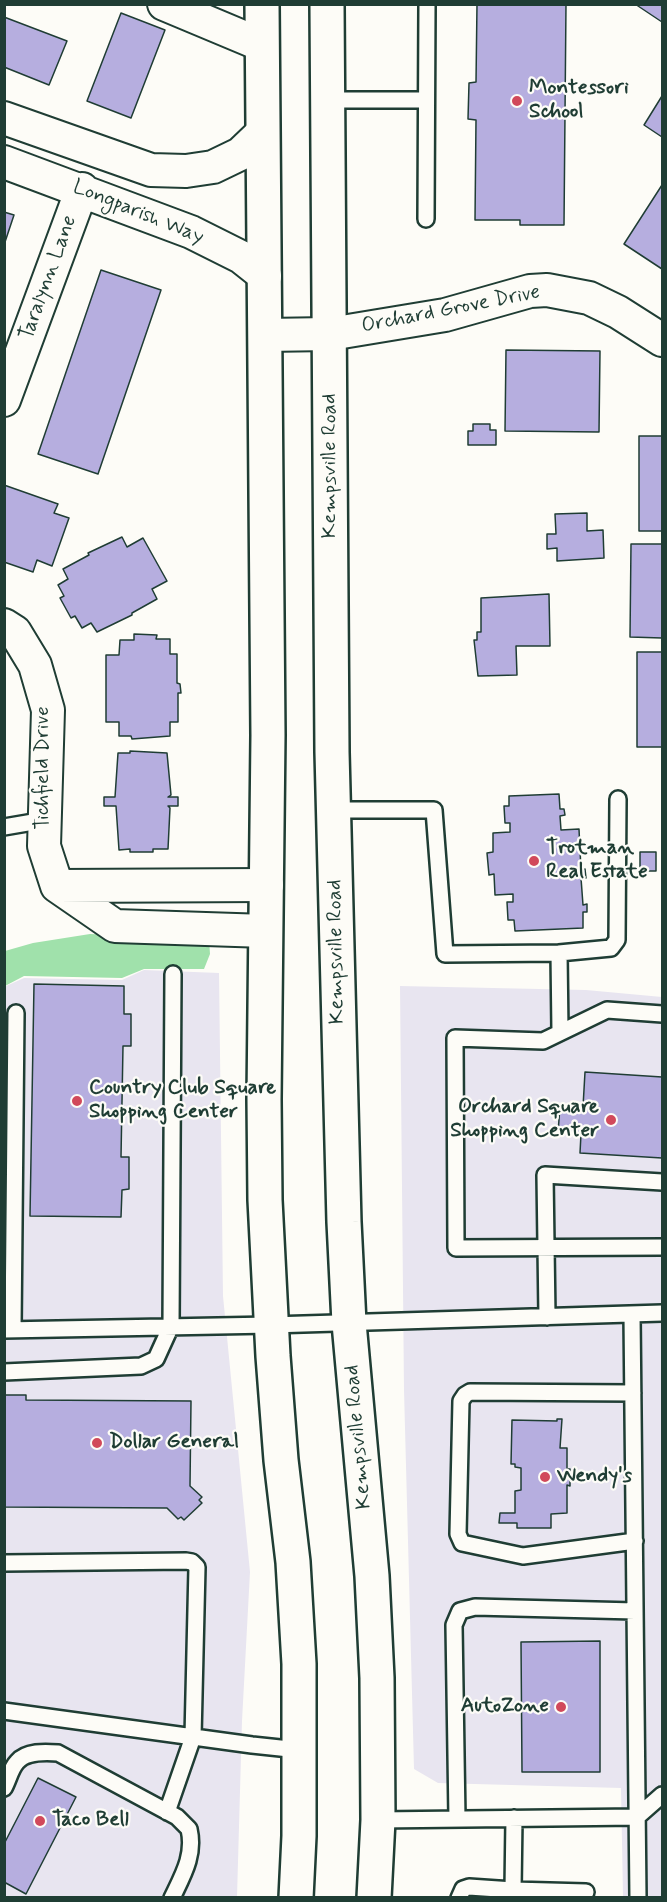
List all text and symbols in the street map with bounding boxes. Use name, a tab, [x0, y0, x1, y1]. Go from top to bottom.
place label: Montessori School	[529, 76, 629, 126]
marker: Montessori School	[510, 94, 524, 108]
street label: Longparish Way	[69, 175, 207, 251]
street label: Taralynn Lane	[15, 212, 83, 344]
street label: Orchard Grove Drive	[360, 280, 542, 340]
street label: Kempsville Road	[318, 394, 344, 538]
street label: Tichfield Drive	[31, 706, 57, 830]
place label: Trotman Real Estate	[546, 836, 648, 886]
marker: Trotman Real Estate	[527, 854, 541, 868]
street label: Kempsville Road	[323, 879, 351, 1025]
place label: Country Club Square Shopping Center	[89, 1076, 276, 1126]
marker: Country Club Square Shopping Center	[70, 1094, 84, 1108]
place label: Orchard Square Shopping Center	[450, 1095, 599, 1145]
marker: Orchard Square Shopping Center	[604, 1113, 618, 1127]
street label: Kempsville Road	[340, 1364, 378, 1510]
place label: Dollar General	[109, 1430, 239, 1456]
marker: Dollar General	[90, 1436, 104, 1450]
place label: Wendy's	[557, 1464, 632, 1490]
marker: Wendy's	[538, 1470, 552, 1484]
place label: AutoZone	[461, 1694, 549, 1720]
marker: AutoZone	[554, 1700, 568, 1714]
place label: Taco Bell	[52, 1808, 129, 1834]
marker: Taco Bell	[33, 1814, 47, 1828]

